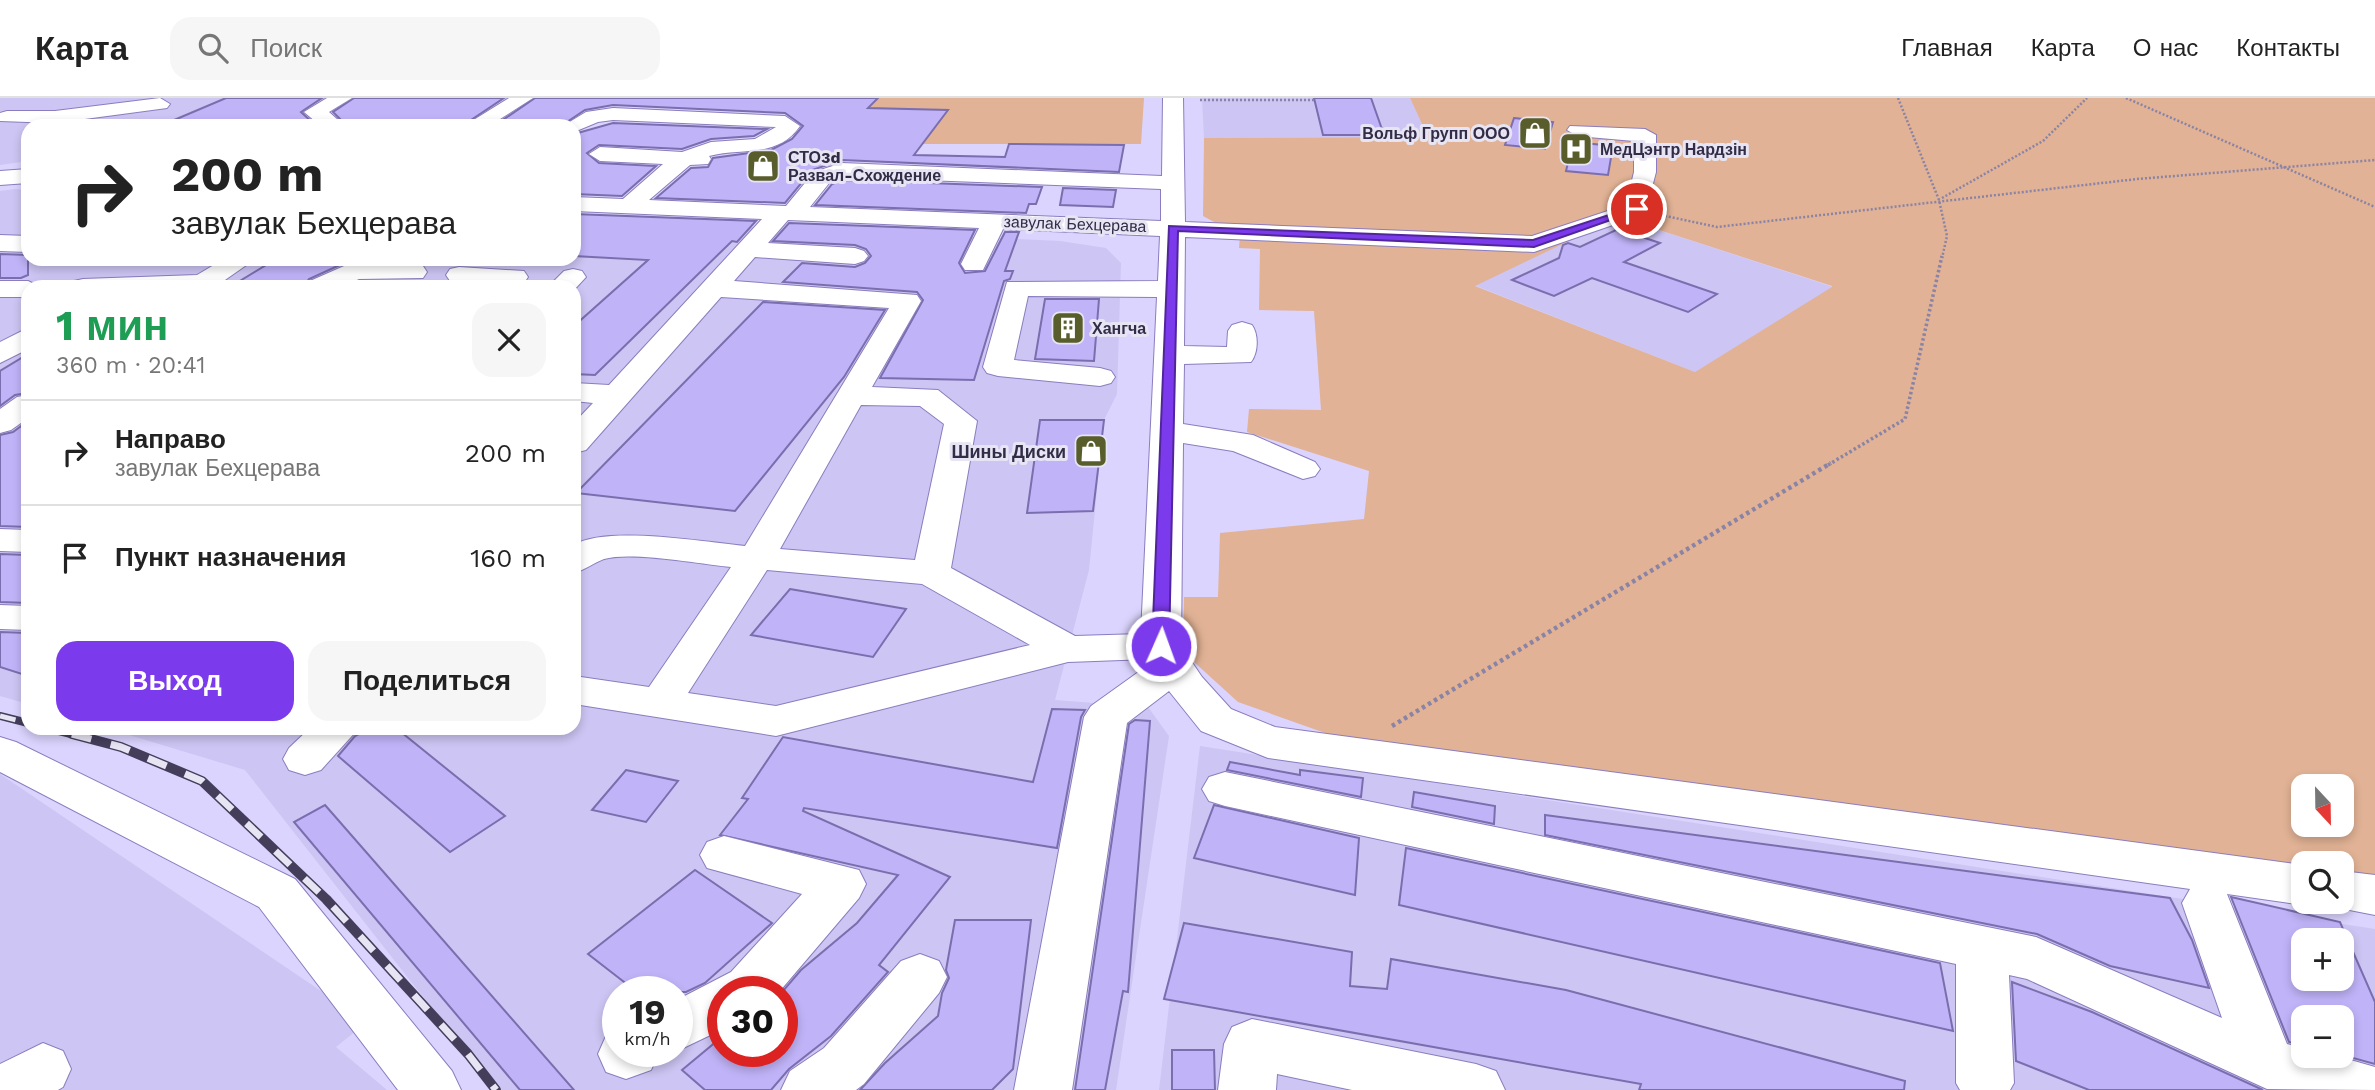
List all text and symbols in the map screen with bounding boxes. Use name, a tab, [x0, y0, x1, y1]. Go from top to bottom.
search box	[170, 17, 660, 80]
text: Карта	[35, 29, 128, 68]
icon: search	[194, 29, 232, 67]
text: Поиск	[250, 33, 322, 63]
text: Главная	[1901, 34, 1993, 62]
text: Карта	[2031, 34, 2095, 62]
text: О нас	[2133, 34, 2198, 62]
text: Контакты	[2236, 34, 2340, 62]
shop icon: Вольф Групп ООО	[1516, 114, 1554, 152]
place label: Вольф Групп ООО	[1362, 124, 1510, 143]
hospital icon: МедЦэнтр Нардзін	[1557, 130, 1595, 168]
place label: МедЦэнтр Нардзін	[1600, 140, 1747, 159]
text: 200 m	[171, 145, 323, 203]
icon: right	[56, 147, 147, 238]
shop icon: СТО3d Развал-Схождение	[744, 147, 782, 185]
place label: СТО3d Развал-Схождение	[788, 148, 941, 185]
pin	[1607, 179, 1667, 239]
icon: arrive	[1618, 190, 1656, 228]
text: завулак Бехцерава	[171, 204, 456, 242]
street label: завулак Бехцерава	[1003, 212, 1147, 236]
text: 1 мин	[56, 301, 168, 350]
button: close	[472, 303, 546, 377]
building icon: Хангча	[1049, 309, 1087, 347]
place label: Хангча	[1092, 319, 1146, 338]
text: 360 m · 20:41	[56, 352, 206, 379]
text: Направо	[115, 424, 226, 454]
shop icon: Шины Диски	[1072, 432, 1110, 470]
icon: right	[56, 434, 94, 472]
text: 200 m	[465, 438, 546, 468]
place label: Шины Диски	[951, 441, 1066, 462]
text: завулак Бехцерава	[115, 455, 320, 482]
icon: arrive	[56, 539, 94, 577]
text: Пункт назначения	[115, 542, 346, 572]
text: 160 m	[470, 543, 546, 573]
position arrow	[1124, 609, 1198, 683]
button: Выход	[56, 641, 294, 721]
button: Поделиться	[308, 641, 546, 721]
north arrow	[2291, 774, 2354, 836]
map controls	[2291, 774, 2354, 1068]
button: search	[2291, 851, 2354, 914]
button: +	[2291, 928, 2354, 991]
speed limit sign: 30	[707, 976, 798, 1067]
text: 19	[629, 991, 666, 1033]
button: −	[2291, 1005, 2354, 1068]
text: km/h	[624, 1028, 671, 1049]

